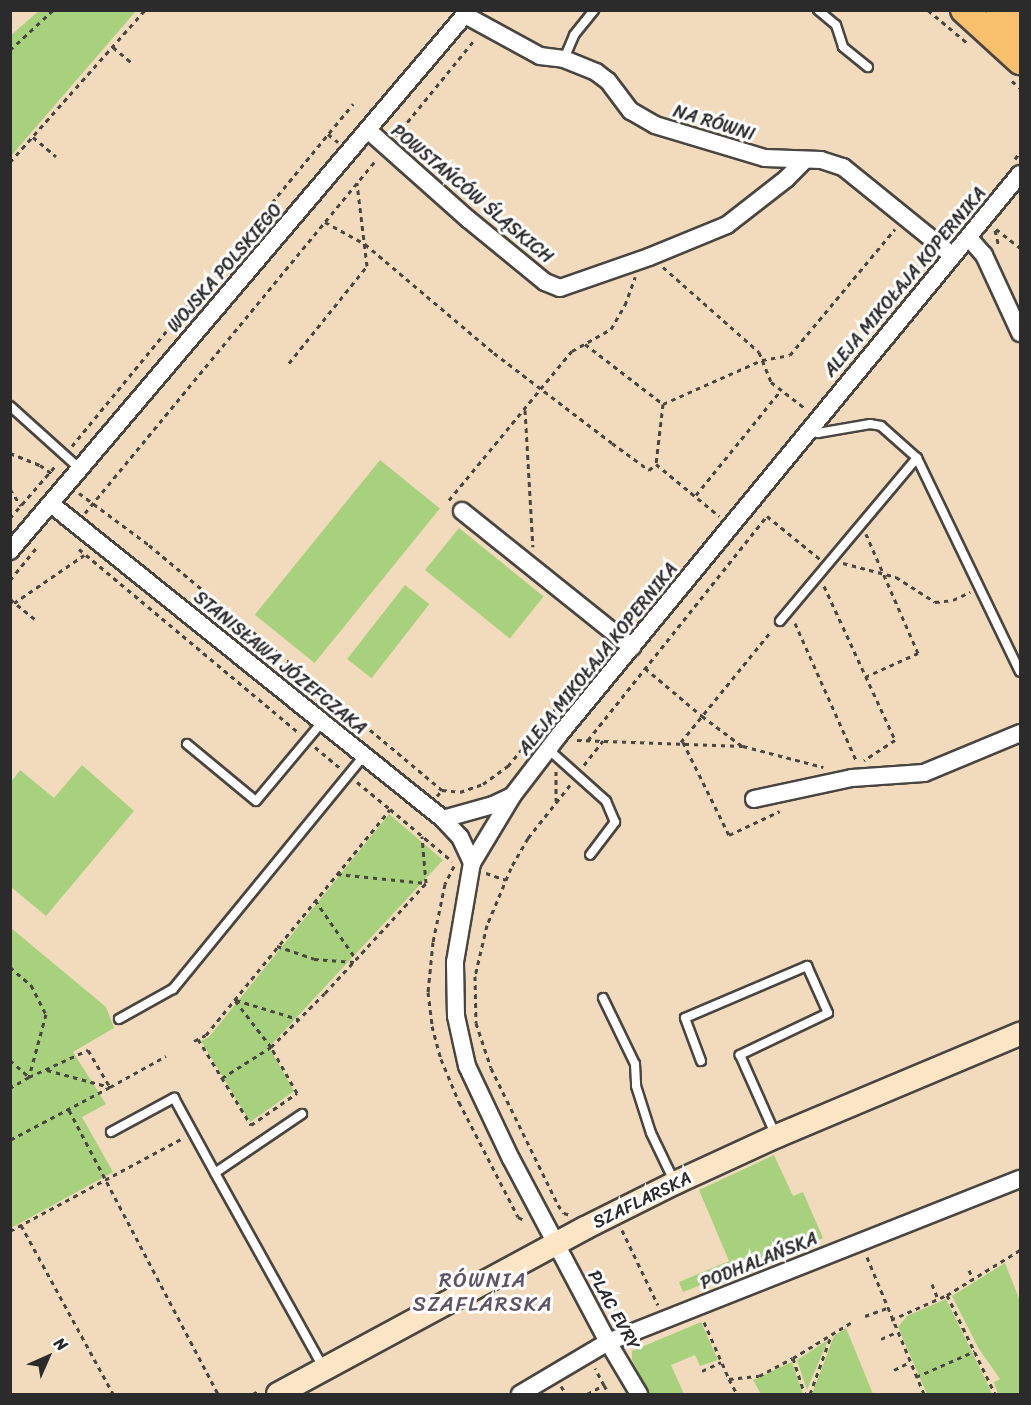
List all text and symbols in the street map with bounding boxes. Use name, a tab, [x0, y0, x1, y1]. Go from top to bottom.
street label: NA RÓWNI	[670, 100, 758, 146]
street label: POWSTAŃCÓW ŚLĄSKICH	[387, 120, 557, 268]
street label: ALEJA MIKOŁAJA KOPERNIKA	[820, 184, 990, 380]
street label: WOJSKA POLSKIEGO	[164, 200, 286, 336]
street label: ALEJA MIKOŁAJA KOPERNIKA	[514, 559, 682, 759]
street label: STANISŁAWA JÓZEFCZAKA	[189, 586, 371, 740]
street label: SZAFLARSKA	[589, 1167, 695, 1233]
street label: PODHALAŃSKA	[697, 1228, 821, 1294]
street label: PLAC EVRY	[583, 1266, 645, 1354]
district label: RÓWNIA SZAFLARSKA	[413, 1267, 553, 1317]
north arrow	[18, 1327, 78, 1387]
text: N	[47, 1330, 75, 1358]

